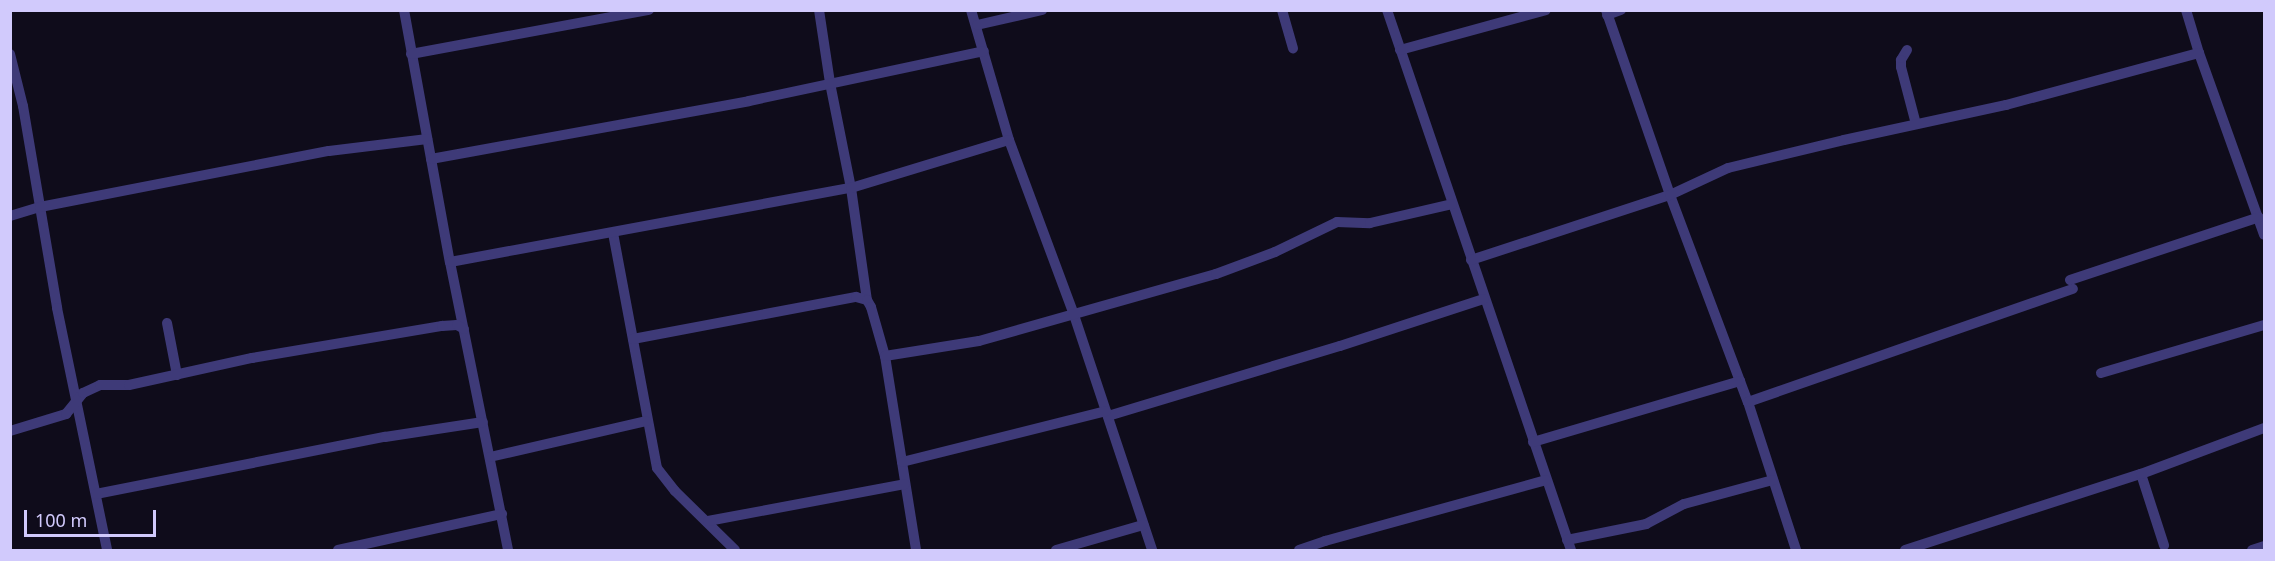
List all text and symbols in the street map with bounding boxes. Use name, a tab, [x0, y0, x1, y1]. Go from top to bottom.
scale bar	[27, 498, 159, 536]
text: 100 m	[35, 508, 87, 532]

